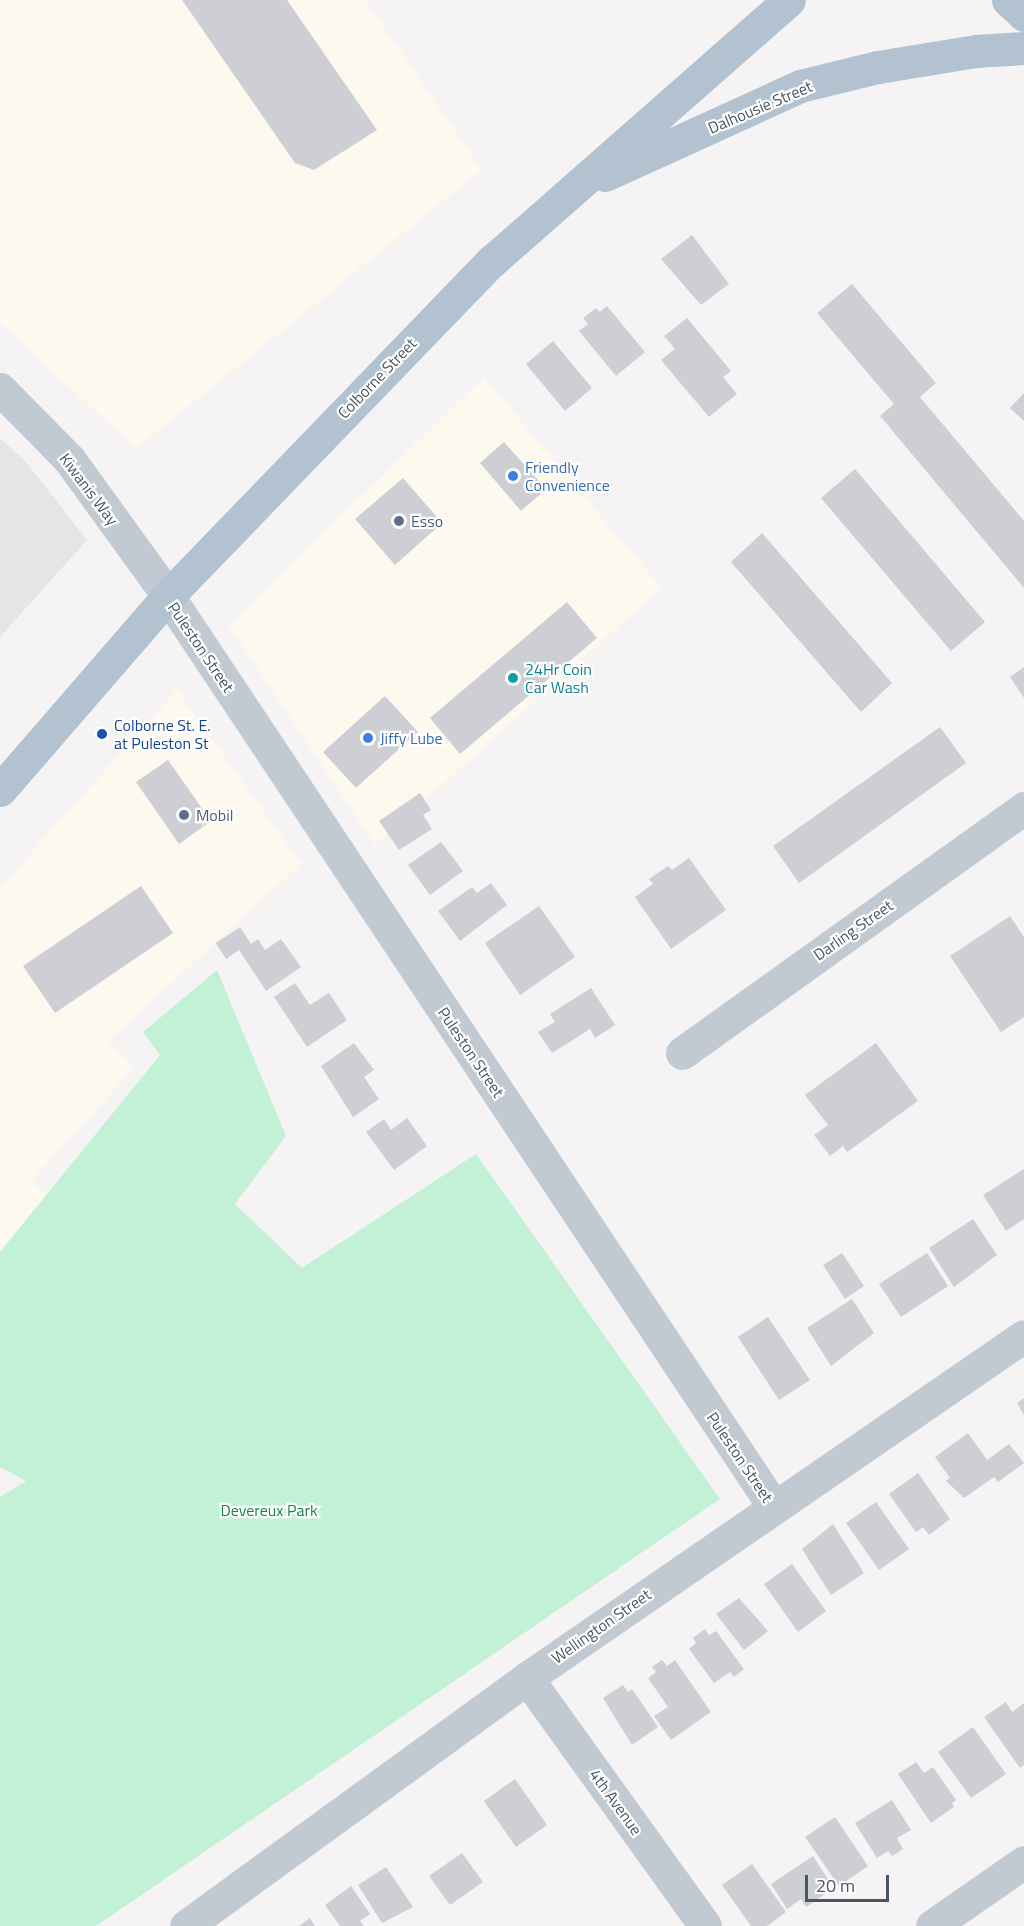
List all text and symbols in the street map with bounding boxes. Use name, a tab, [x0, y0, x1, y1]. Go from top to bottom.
street label: Dalhousie Street	[705, 76, 815, 138]
street label: Colborne Street	[334, 334, 420, 422]
street label: Kiwanis Way	[56, 449, 122, 529]
place label: Friendly Convenience	[525, 457, 610, 495]
marker: Friendly Convenience	[506, 469, 520, 483]
place label: Esso	[411, 511, 443, 531]
marker: Esso	[392, 514, 406, 528]
street label: Puleston Street	[164, 598, 238, 696]
place label: 24Hr Coin Car Wash	[525, 659, 592, 697]
marker: 24Hr Coin Car Wash	[506, 671, 520, 685]
place label: Colborne St. E. at Puleston St	[114, 715, 211, 753]
marker: Colborne St. E. at Puleston St	[95, 727, 109, 741]
place label: Jiffy Lube	[380, 728, 443, 748]
marker: Jiffy Lube	[361, 731, 375, 745]
place label: Mobil	[196, 805, 233, 825]
marker: Mobil	[177, 808, 191, 822]
street label: Darling Street	[810, 896, 896, 964]
street label: Puleston Street	[434, 1003, 508, 1101]
street label: Puleston Street	[703, 1408, 777, 1506]
park label: Devereux Park	[220, 1500, 318, 1520]
street label: Wellington Street	[548, 1585, 654, 1667]
street label: 4th Avenue	[586, 1765, 646, 1839]
scale bar	[808, 1863, 892, 1901]
text: 20 m	[816, 1872, 855, 1899]

